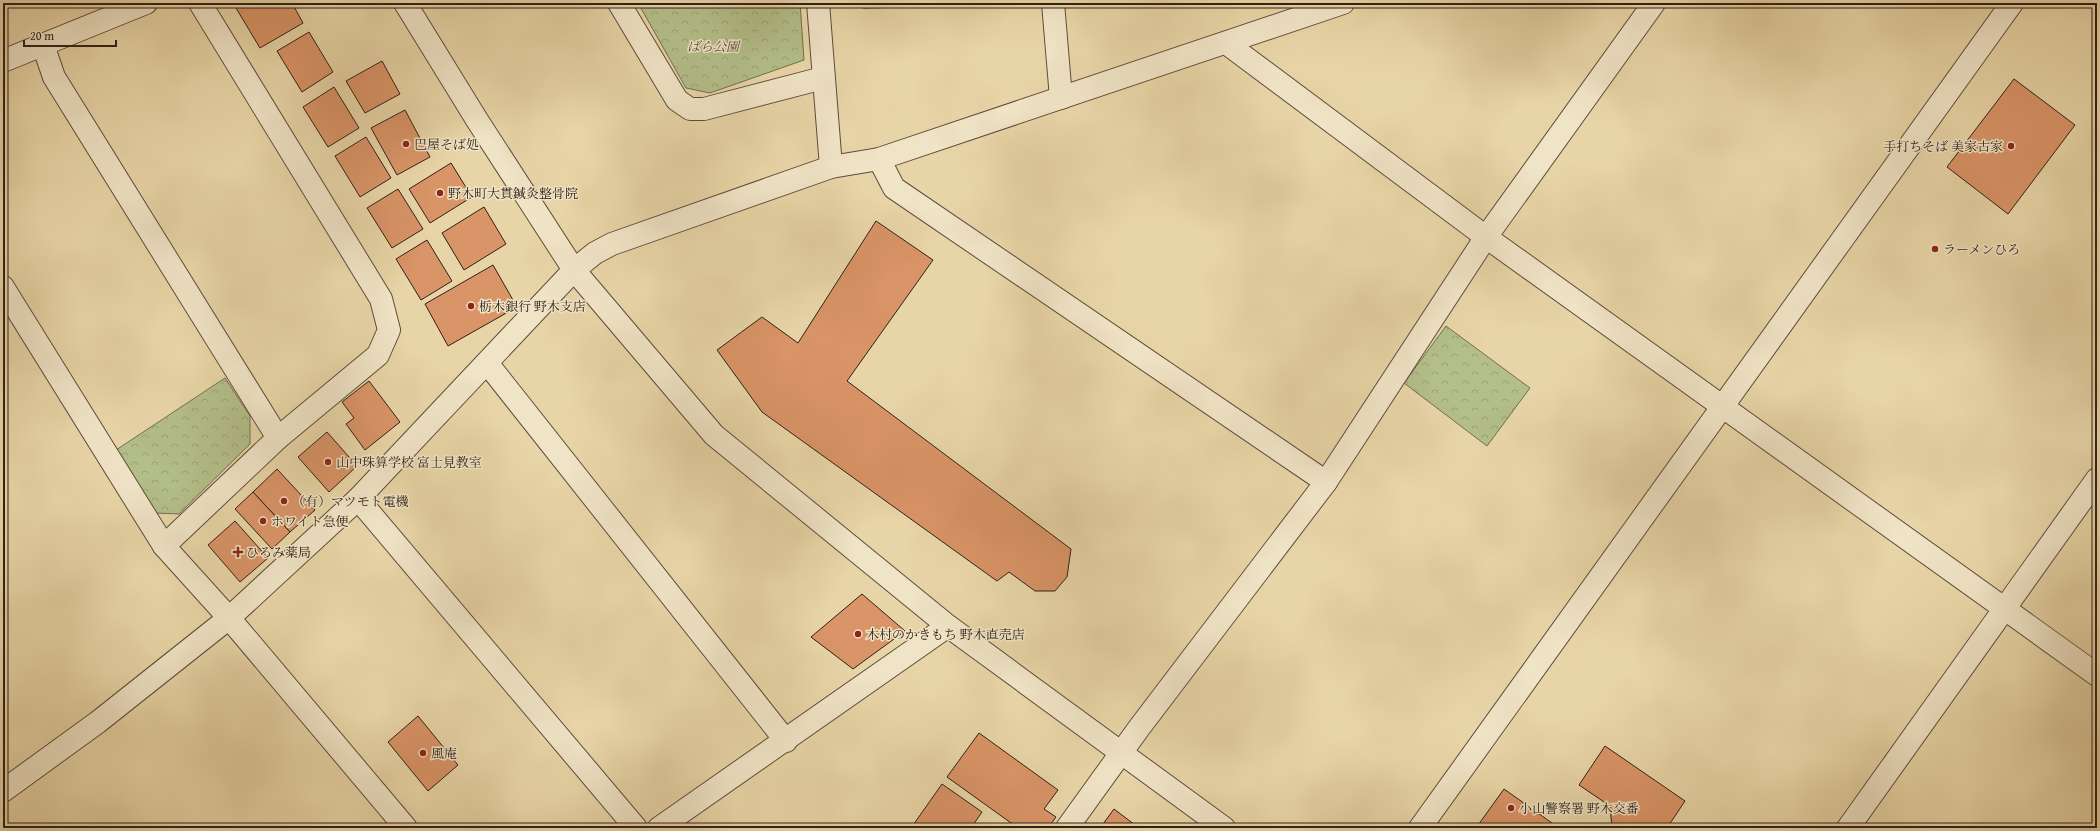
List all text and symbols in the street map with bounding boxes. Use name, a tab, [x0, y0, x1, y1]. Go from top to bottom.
scale bar	[24, 22, 116, 48]
text: 20 m	[30, 27, 54, 44]
park label: ばら公園	[687, 37, 741, 56]
place label: 巴屋そば処	[414, 135, 479, 154]
place label: 手打ちそば 美家古家	[1883, 137, 2003, 156]
marker: 巴屋そば処	[401, 139, 411, 149]
marker: 手打ちそば 美家古家	[2006, 141, 2016, 151]
place label: 野木町大貫鍼灸整骨院	[448, 184, 578, 203]
marker: 野木町大貫鍼灸整骨院	[435, 188, 445, 198]
place label: ラーメンひろ	[1943, 240, 2020, 259]
marker: ラーメンひろ	[1930, 244, 1940, 254]
place label: 栃木銀行 野木支店	[479, 297, 586, 316]
marker: 栃木銀行 野木支店	[466, 301, 476, 311]
place label: 山中珠算学校 富士見教室	[336, 453, 482, 472]
marker: 山中珠算学校 富士見教室	[323, 457, 333, 467]
place label: （有）マツモト電機	[292, 492, 409, 511]
marker: （有）マツモト電機	[279, 496, 289, 506]
place label: ホワイト急便	[271, 512, 349, 531]
marker: ホワイト急便	[258, 516, 268, 526]
place label: ひろみ薬局	[246, 543, 311, 562]
marker: ひろみ薬局	[233, 547, 243, 557]
place label: 木村のかきもち 野木直売店	[866, 625, 1025, 644]
marker: 木村のかきもち 野木直売店	[853, 629, 863, 639]
place label: 風庵	[431, 744, 457, 763]
marker: 風庵	[418, 748, 428, 758]
place label: 小山警察署 野木交番	[1519, 799, 1639, 818]
marker: 小山警察署 野木交番	[1506, 803, 1516, 813]

